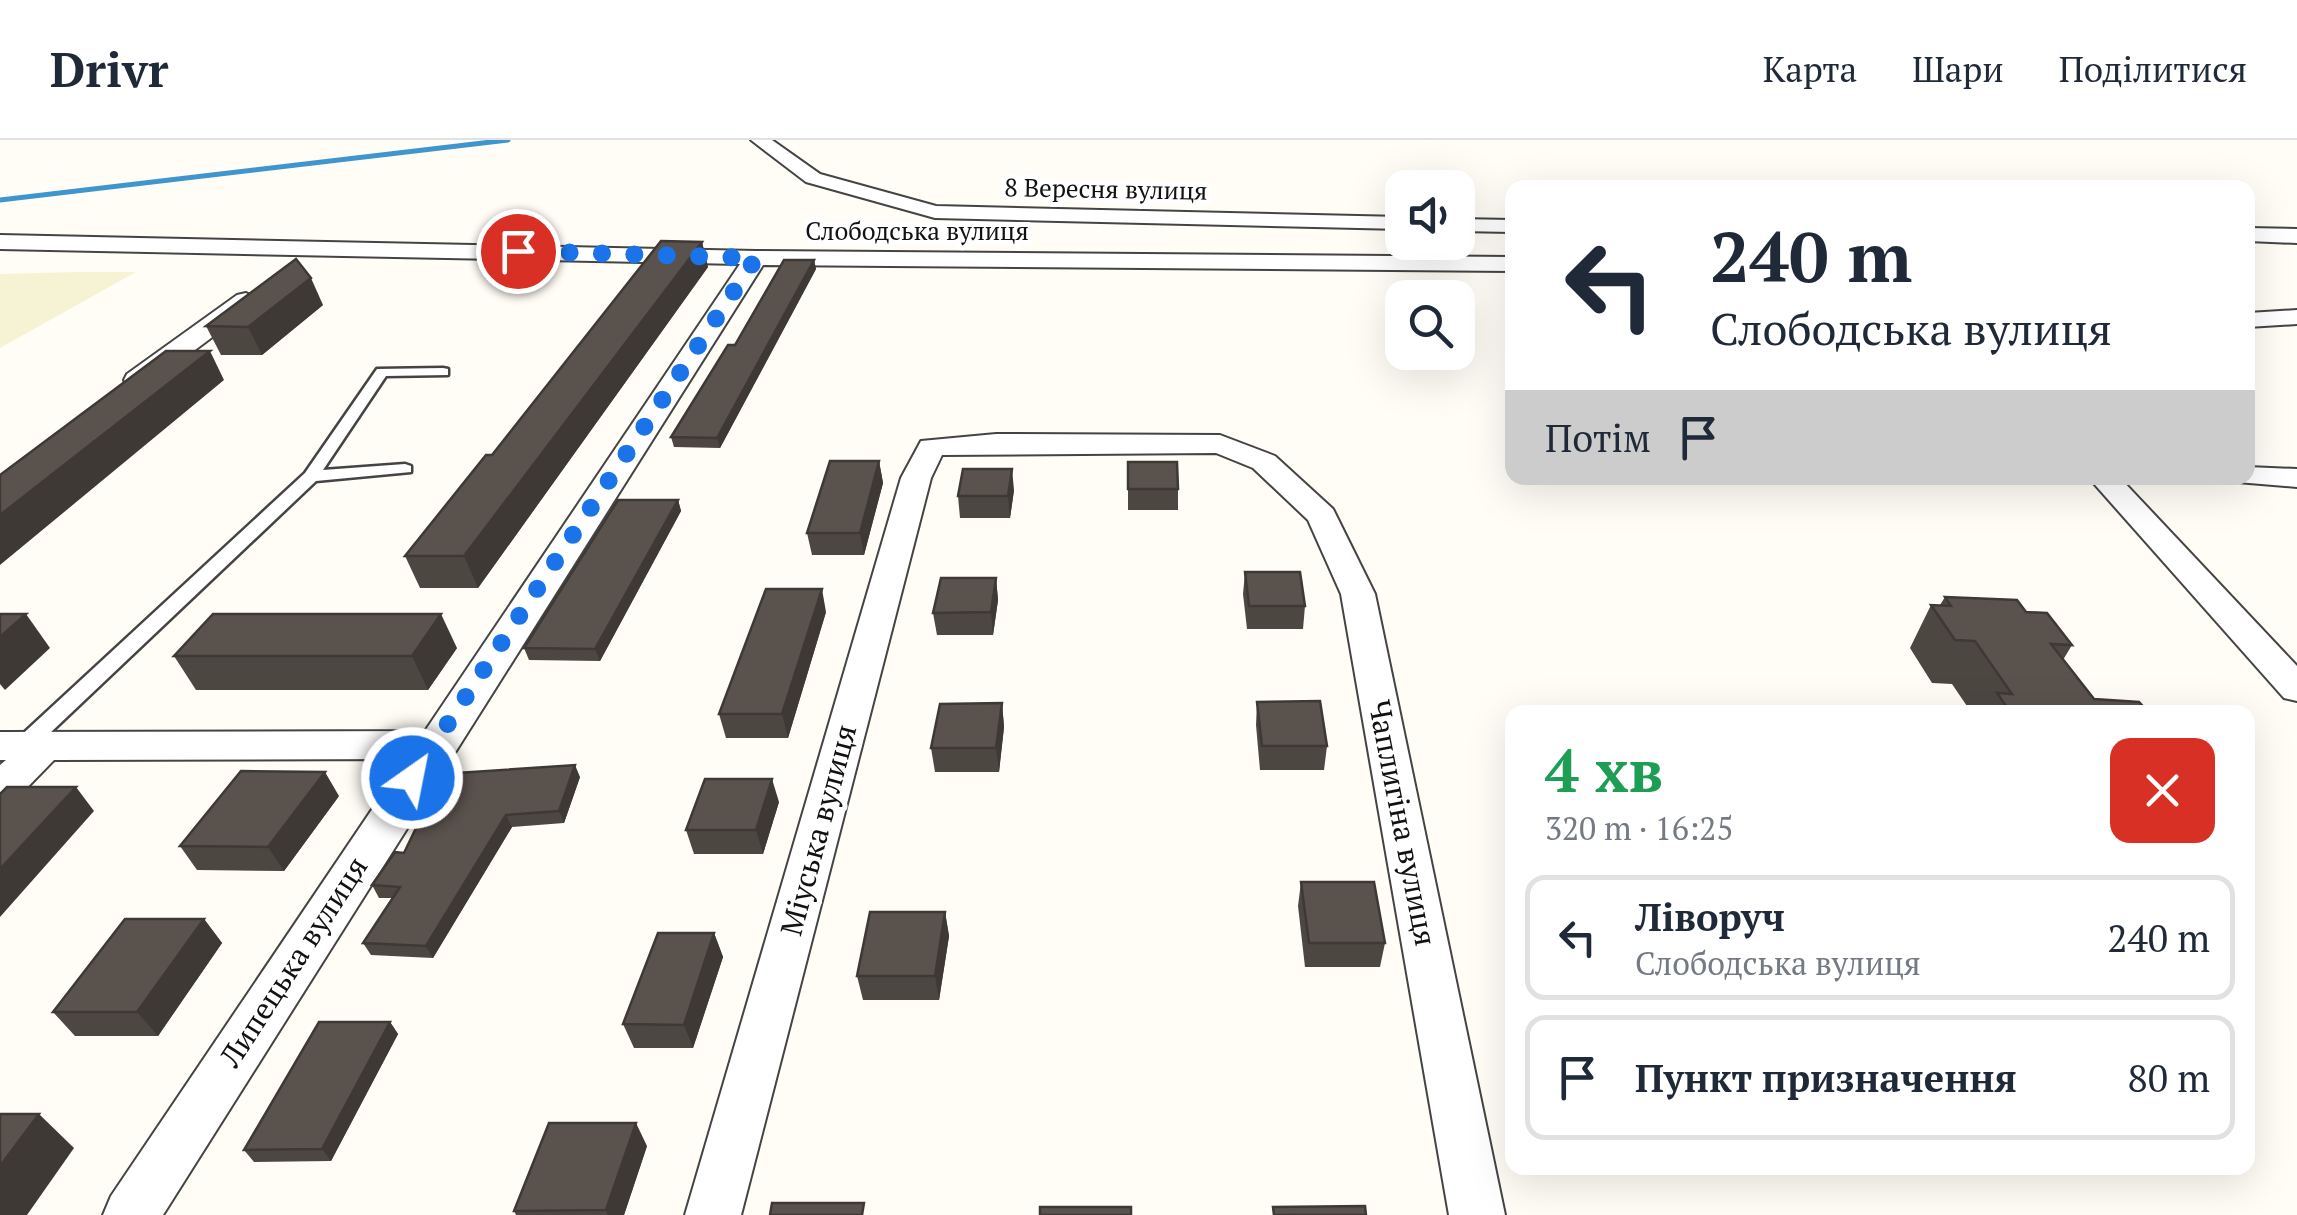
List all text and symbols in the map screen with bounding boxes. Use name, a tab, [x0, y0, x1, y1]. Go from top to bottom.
text: Drivr	[50, 37, 169, 101]
text: Карта	[1763, 46, 1857, 92]
text: Шари	[1912, 46, 2004, 92]
text: Поділитися	[2059, 46, 2247, 92]
street label: 8 Вересня вулиця	[1004, 170, 1208, 207]
map controls	[1385, 170, 1475, 370]
button: sound	[1385, 170, 1475, 260]
pin	[476, 209, 561, 294]
text: 240 m	[1710, 209, 1912, 302]
street label: Слободська вулиця	[805, 214, 1029, 247]
icon: left	[1545, 220, 1675, 350]
icon: arrive	[491, 224, 546, 279]
button: search	[1385, 280, 1475, 370]
text: Слободська вулиця	[1710, 298, 2112, 358]
icon: arrive	[1671, 410, 1726, 465]
text: Потім	[1545, 413, 1651, 463]
street label: Чаплигіна вулиця	[1360, 697, 1446, 949]
street label: Міуська вулиця	[771, 720, 865, 940]
position arrow	[360, 726, 464, 830]
text: 4 хв	[1545, 730, 1663, 809]
button: close	[2110, 738, 2215, 843]
text: 320 m · 16:25	[1545, 807, 1733, 849]
street label: Липецька вулиця	[210, 849, 376, 1075]
text: Ліворуч	[1635, 892, 1785, 942]
icon: left	[1550, 910, 1605, 965]
text: 240 m	[2107, 913, 2210, 963]
text: Слободська вулиця	[1635, 942, 1921, 984]
icon: arrive	[1550, 1050, 1605, 1105]
text: Пункт призначення	[1635, 1053, 2017, 1103]
text: 80 m	[2127, 1053, 2210, 1103]

